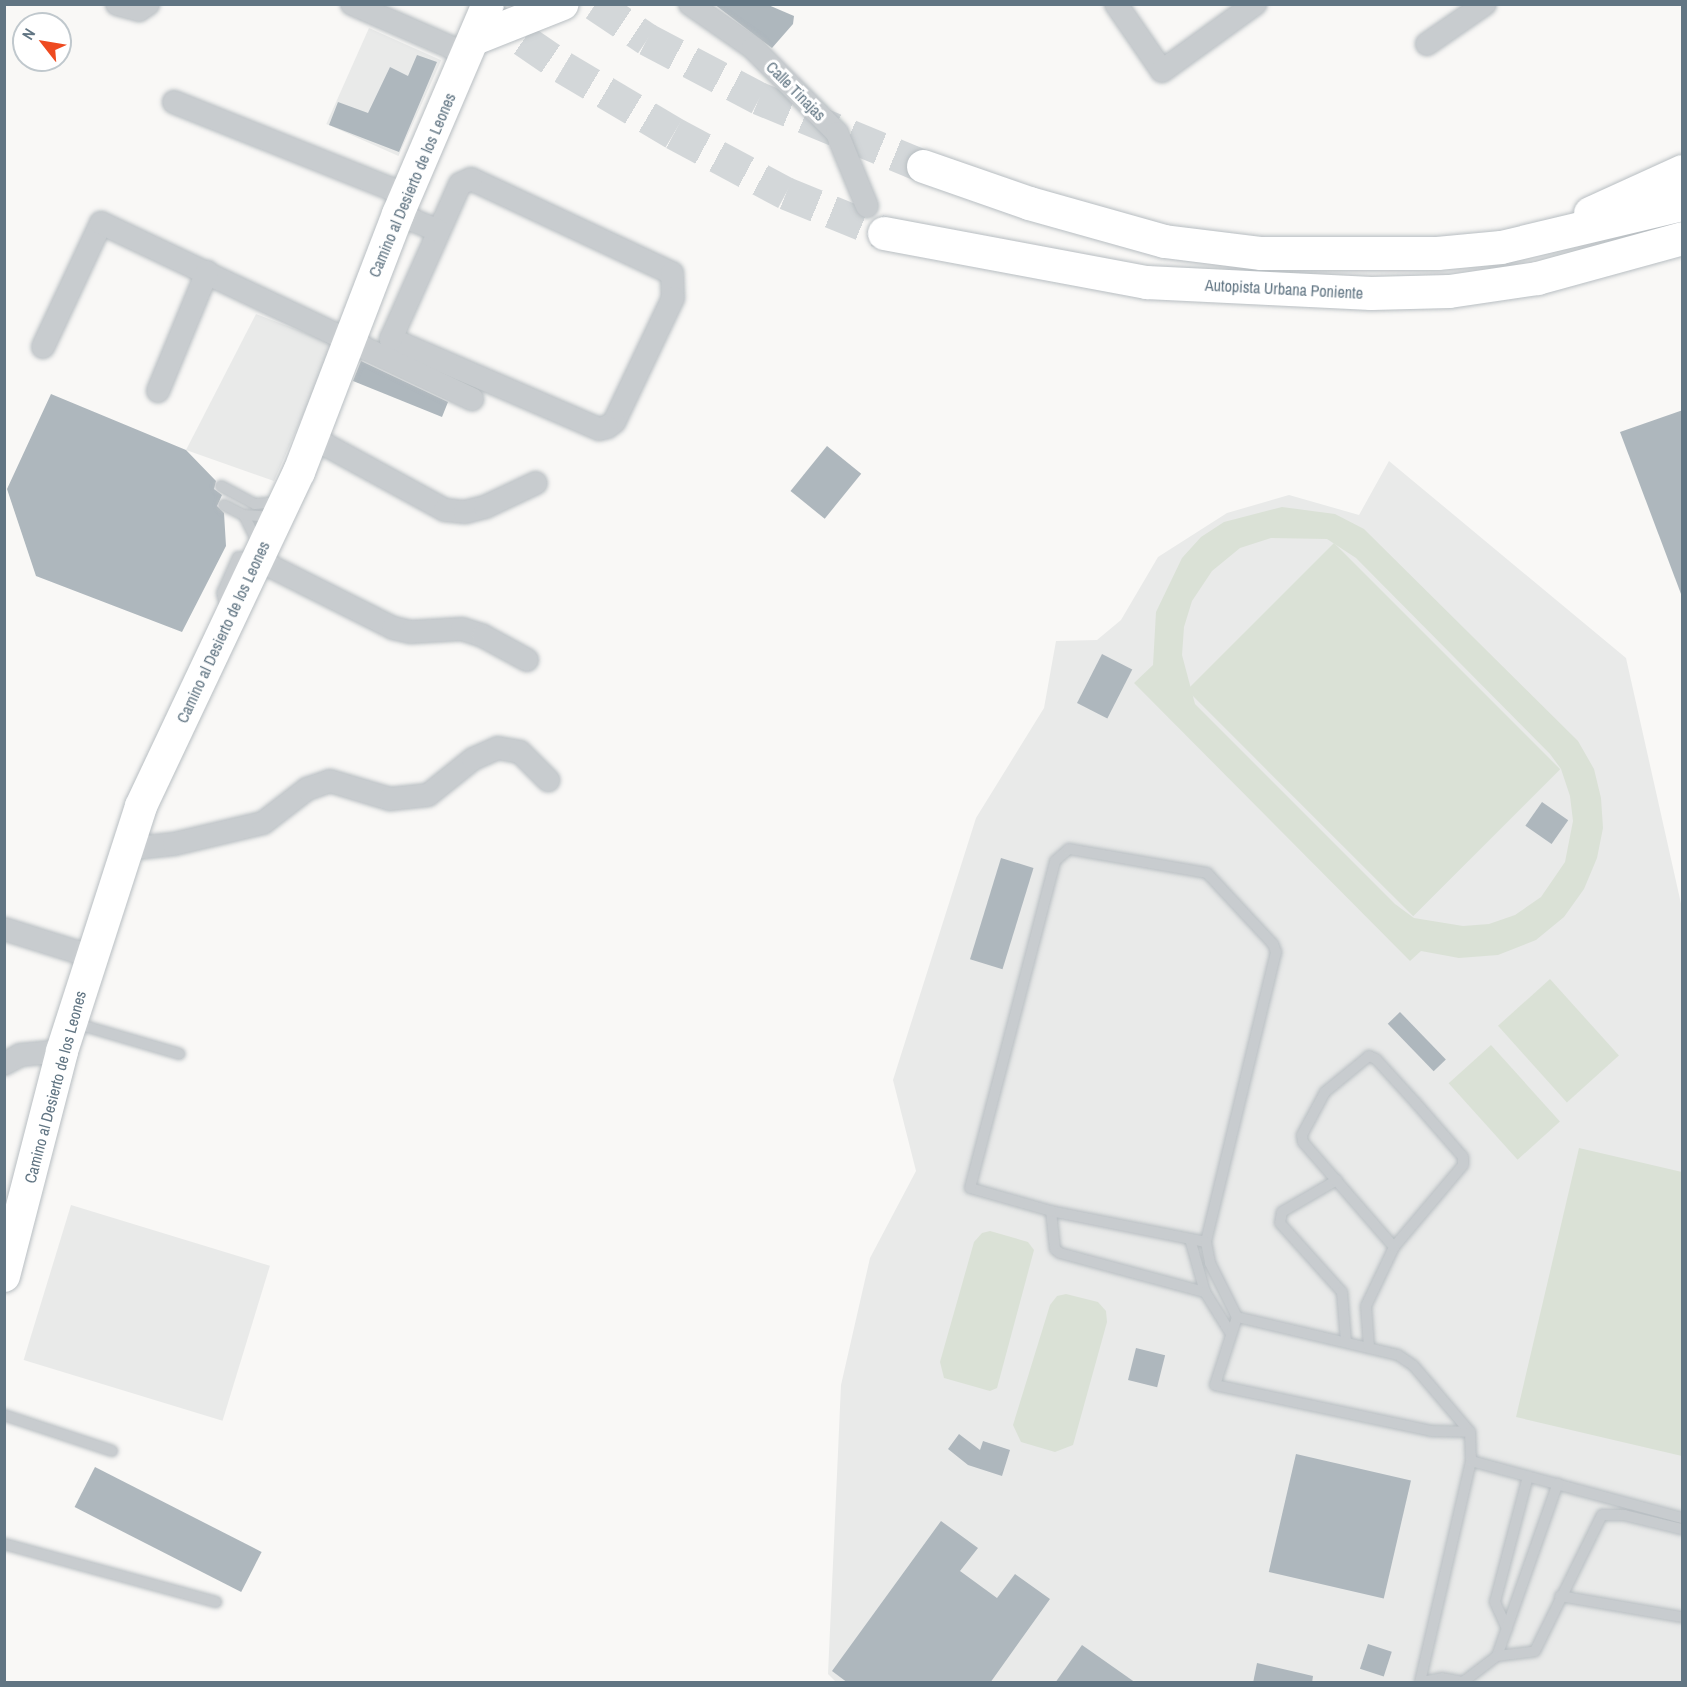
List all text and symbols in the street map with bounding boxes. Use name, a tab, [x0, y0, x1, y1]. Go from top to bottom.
north arrow	[12, 12, 72, 72]
text: N	[16, 24, 40, 43]
street label: Calle Tinajas	[762, 57, 830, 125]
street label: Camino al Desierto de los Leones	[364, 90, 460, 280]
street label: Autopista Urbana Poniente	[1204, 275, 1364, 303]
street label: Camino al Desierto de los Leones	[172, 538, 274, 726]
street label: Camino al Desierto de los Leones	[20, 989, 90, 1185]

